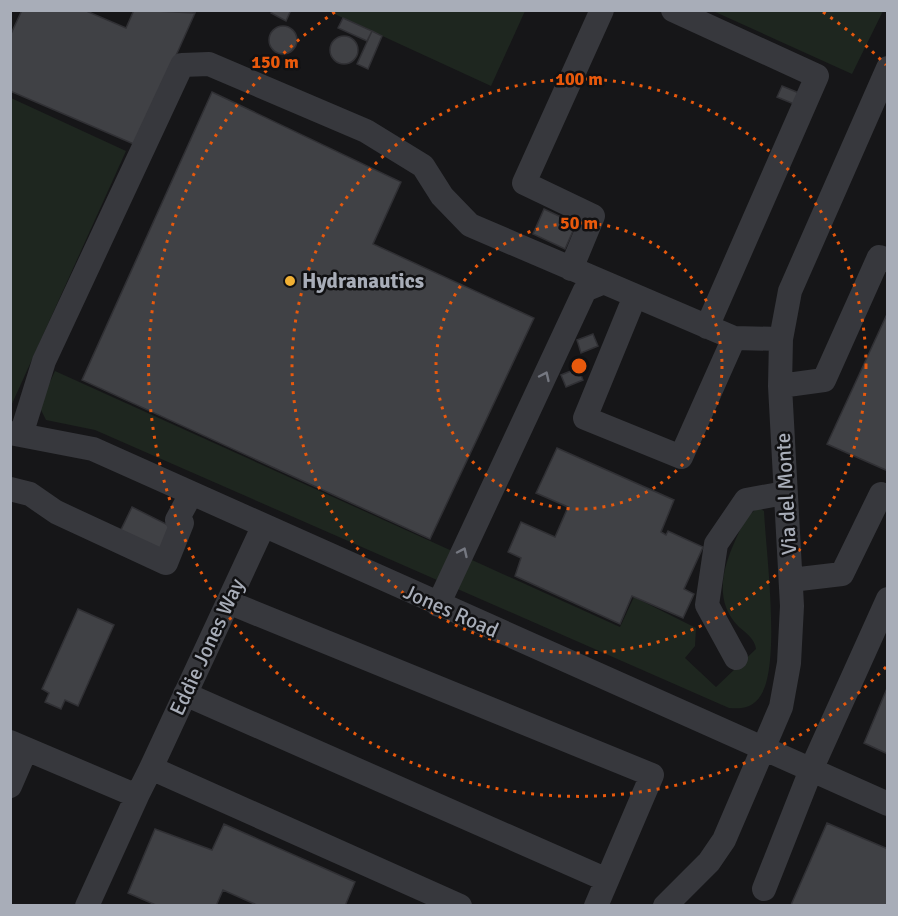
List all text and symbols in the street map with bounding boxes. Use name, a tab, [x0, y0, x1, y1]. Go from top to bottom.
text: 150 m	[251, 51, 299, 73]
text: 100 m	[555, 68, 603, 90]
text: 50 m	[560, 212, 598, 234]
place label: Hydranautics	[302, 268, 424, 294]
marker: Hydranautics	[283, 274, 297, 288]
centre of rings	[569, 356, 589, 376]
one-way arrow	[538, 371, 550, 382]
street label: Via del Monte	[770, 432, 802, 556]
one-way arrow	[455, 548, 467, 559]
street label: Eddie Jones Way	[164, 574, 250, 720]
street label: Jones Road	[400, 579, 502, 643]

